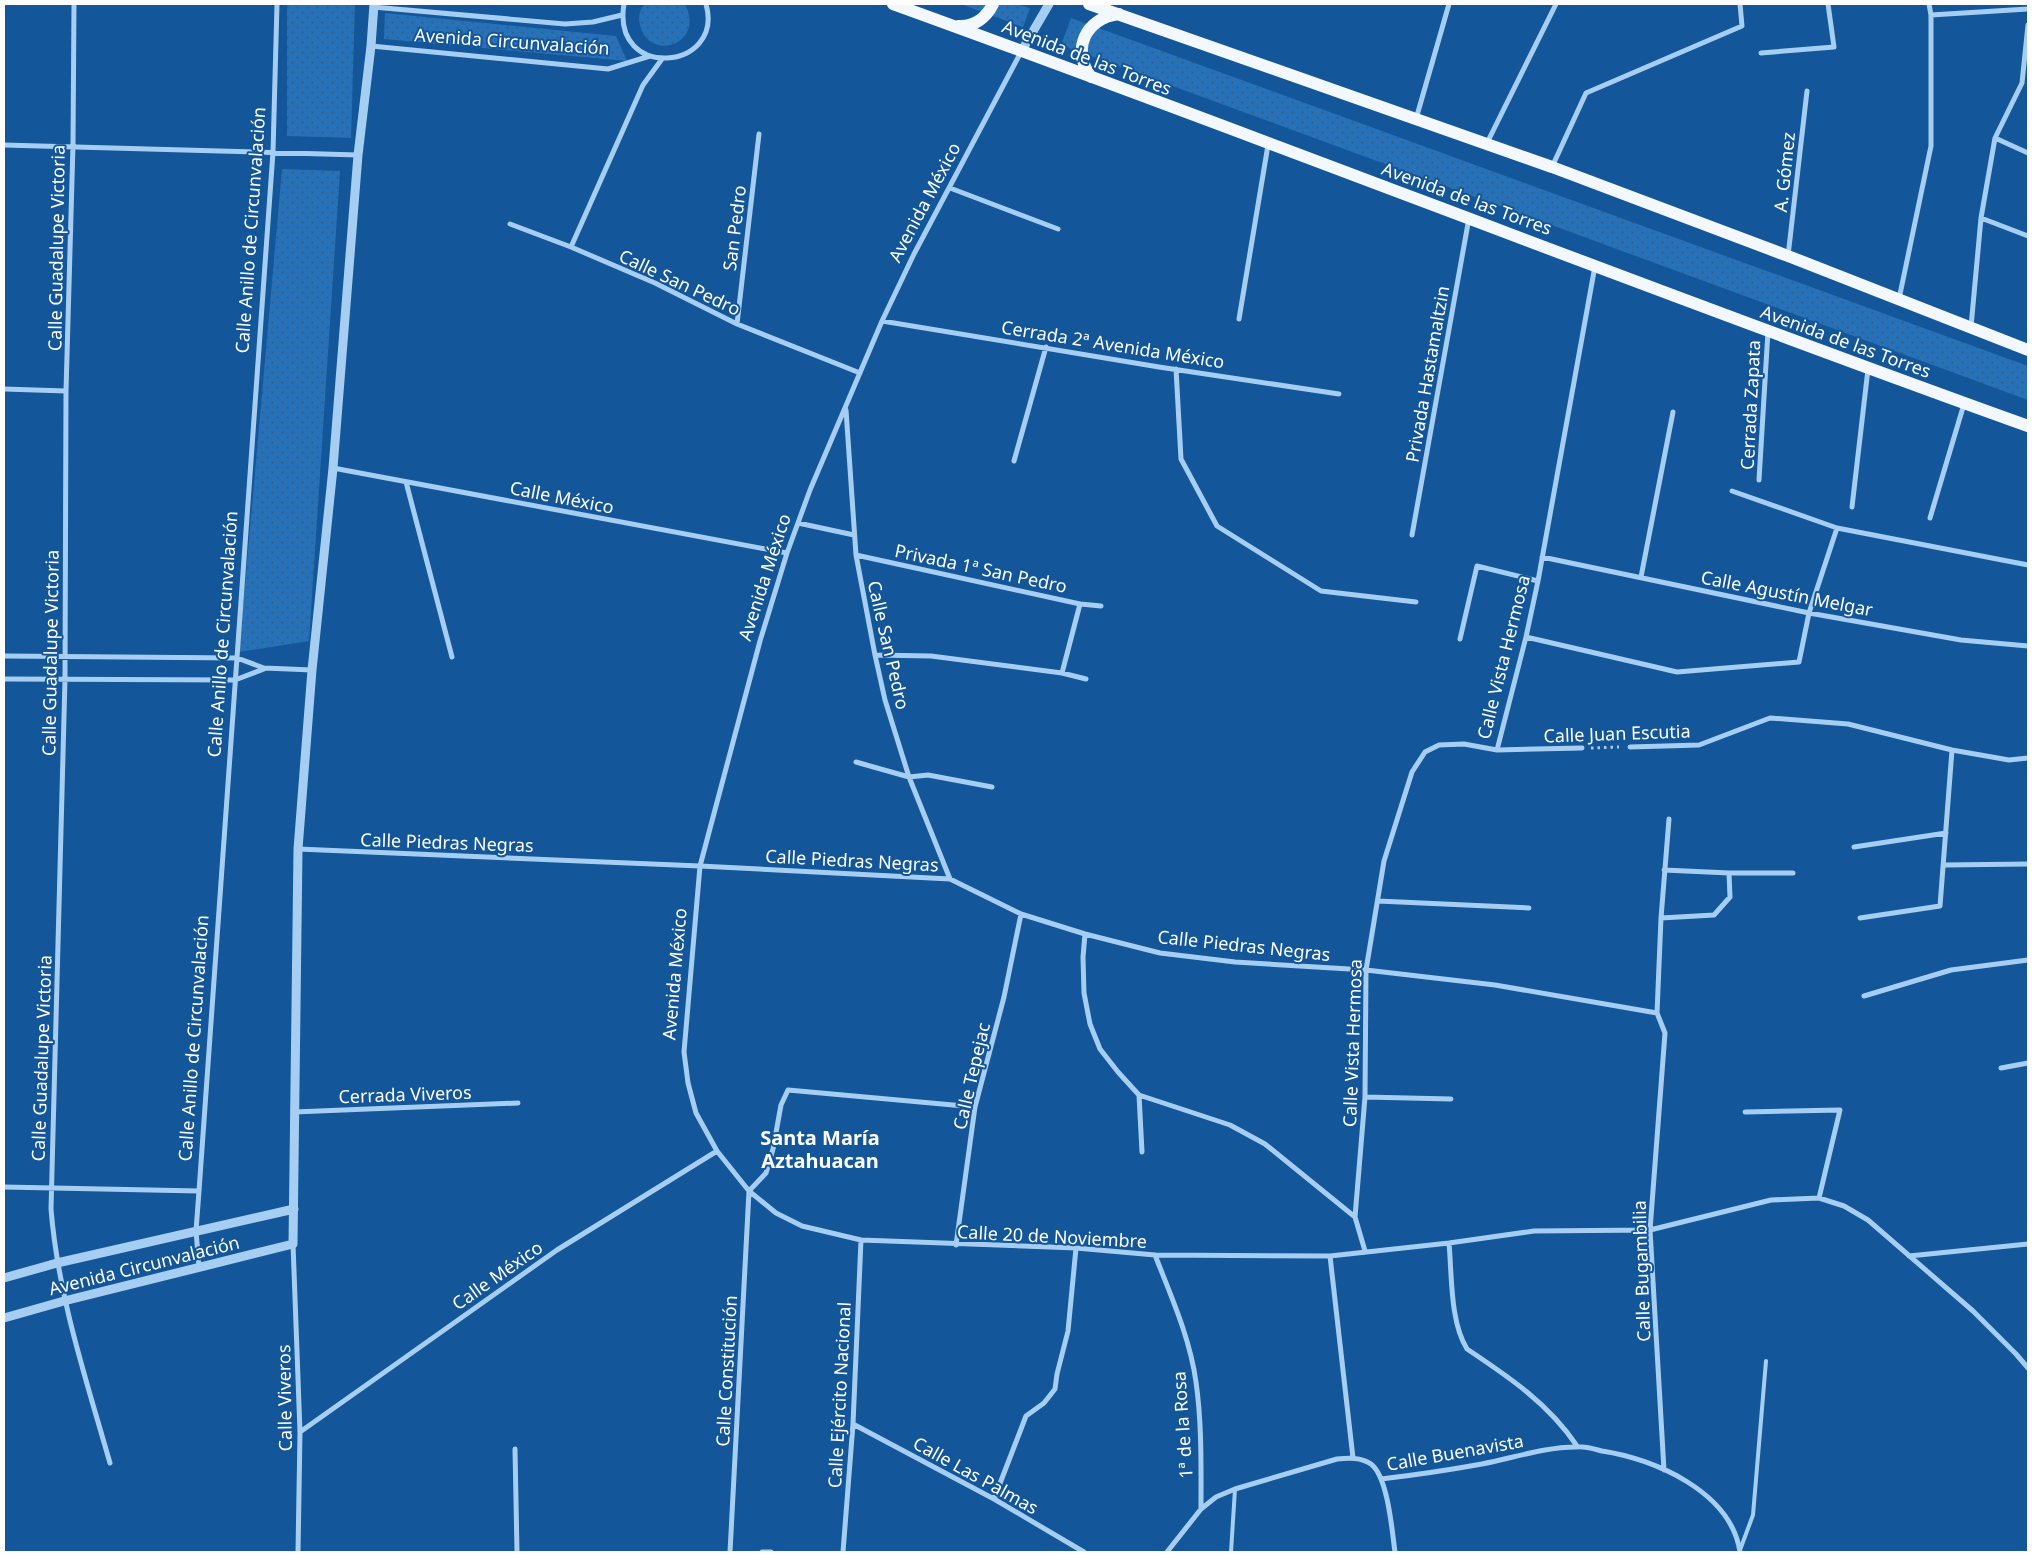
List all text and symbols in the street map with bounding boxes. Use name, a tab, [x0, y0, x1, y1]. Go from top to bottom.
street label: Avenida de las Torres	[999, 14, 1175, 100]
street label: Avenida Circunvalación	[414, 22, 610, 60]
street label: Calle Anillo de Circunvalación	[229, 106, 271, 354]
street label: A. Gómez	[1768, 131, 1800, 213]
street label: Avenida México	[882, 138, 966, 266]
street label: Calle Guadalupe Victoria	[42, 145, 70, 351]
street label: Avenida de las Torres	[1379, 156, 1555, 240]
street label: San Pedro	[717, 184, 751, 272]
street label: Calle San Pedro	[615, 243, 745, 321]
street label: Privada Hastamaltzin	[1400, 284, 1454, 464]
street label: Avenida de las Torres	[1758, 299, 1934, 383]
street label: Cerrada 2ª Avenida México	[1000, 314, 1226, 374]
street label: Cerrada Zapata	[1735, 339, 1765, 471]
street label: Calle México	[508, 475, 616, 519]
street label: Calle Anillo de Circunvalación	[201, 510, 243, 758]
street label: Avenida México	[732, 510, 796, 644]
street label: Privada 1ª San Pedro	[893, 538, 1069, 598]
street label: Calle Guadalupe Victoria	[36, 550, 64, 756]
street label: Calle Agustín Melgar	[1699, 565, 1876, 622]
street label: Calle Vista Hermosa	[1471, 572, 1535, 742]
street label: Calle San Pedro	[863, 578, 915, 712]
street label: Calle Juan Escutia	[1543, 718, 1691, 748]
street label: Calle Piedras Negras	[360, 827, 534, 857]
street label: Calle Piedras Negras	[765, 843, 939, 877]
street label: Avenida México	[656, 907, 692, 1041]
street label: Calle Anillo de Circunvalación	[172, 914, 214, 1162]
street label: Calle Piedras Negras	[1156, 924, 1332, 966]
street label: Calle Guadalupe Victoria	[25, 954, 57, 1162]
street label: Calle Vista Hermosa	[1337, 958, 1367, 1128]
street label: Calle Tepejac	[947, 1020, 995, 1132]
street label: Cerrada Viveros	[338, 1080, 472, 1108]
district label: Santa María Aztahuacan	[760, 1124, 880, 1174]
street label: Calle Bugambilia	[1627, 1200, 1655, 1342]
street label: Calle 20 de Noviembre	[956, 1219, 1148, 1253]
street label: Avenida Circunvalación	[46, 1230, 242, 1300]
street label: Calle México	[447, 1235, 547, 1315]
street label: Calle Constitución	[710, 1295, 742, 1447]
street label: Calle Ejército Nacional	[822, 1301, 856, 1489]
street label: Calle Viveros	[271, 1344, 297, 1452]
street label: 1ª de la Rosa	[1166, 1371, 1198, 1479]
street label: Calle Buenavista	[1385, 1428, 1525, 1476]
street label: Calle Las Palmas	[909, 1431, 1043, 1519]

